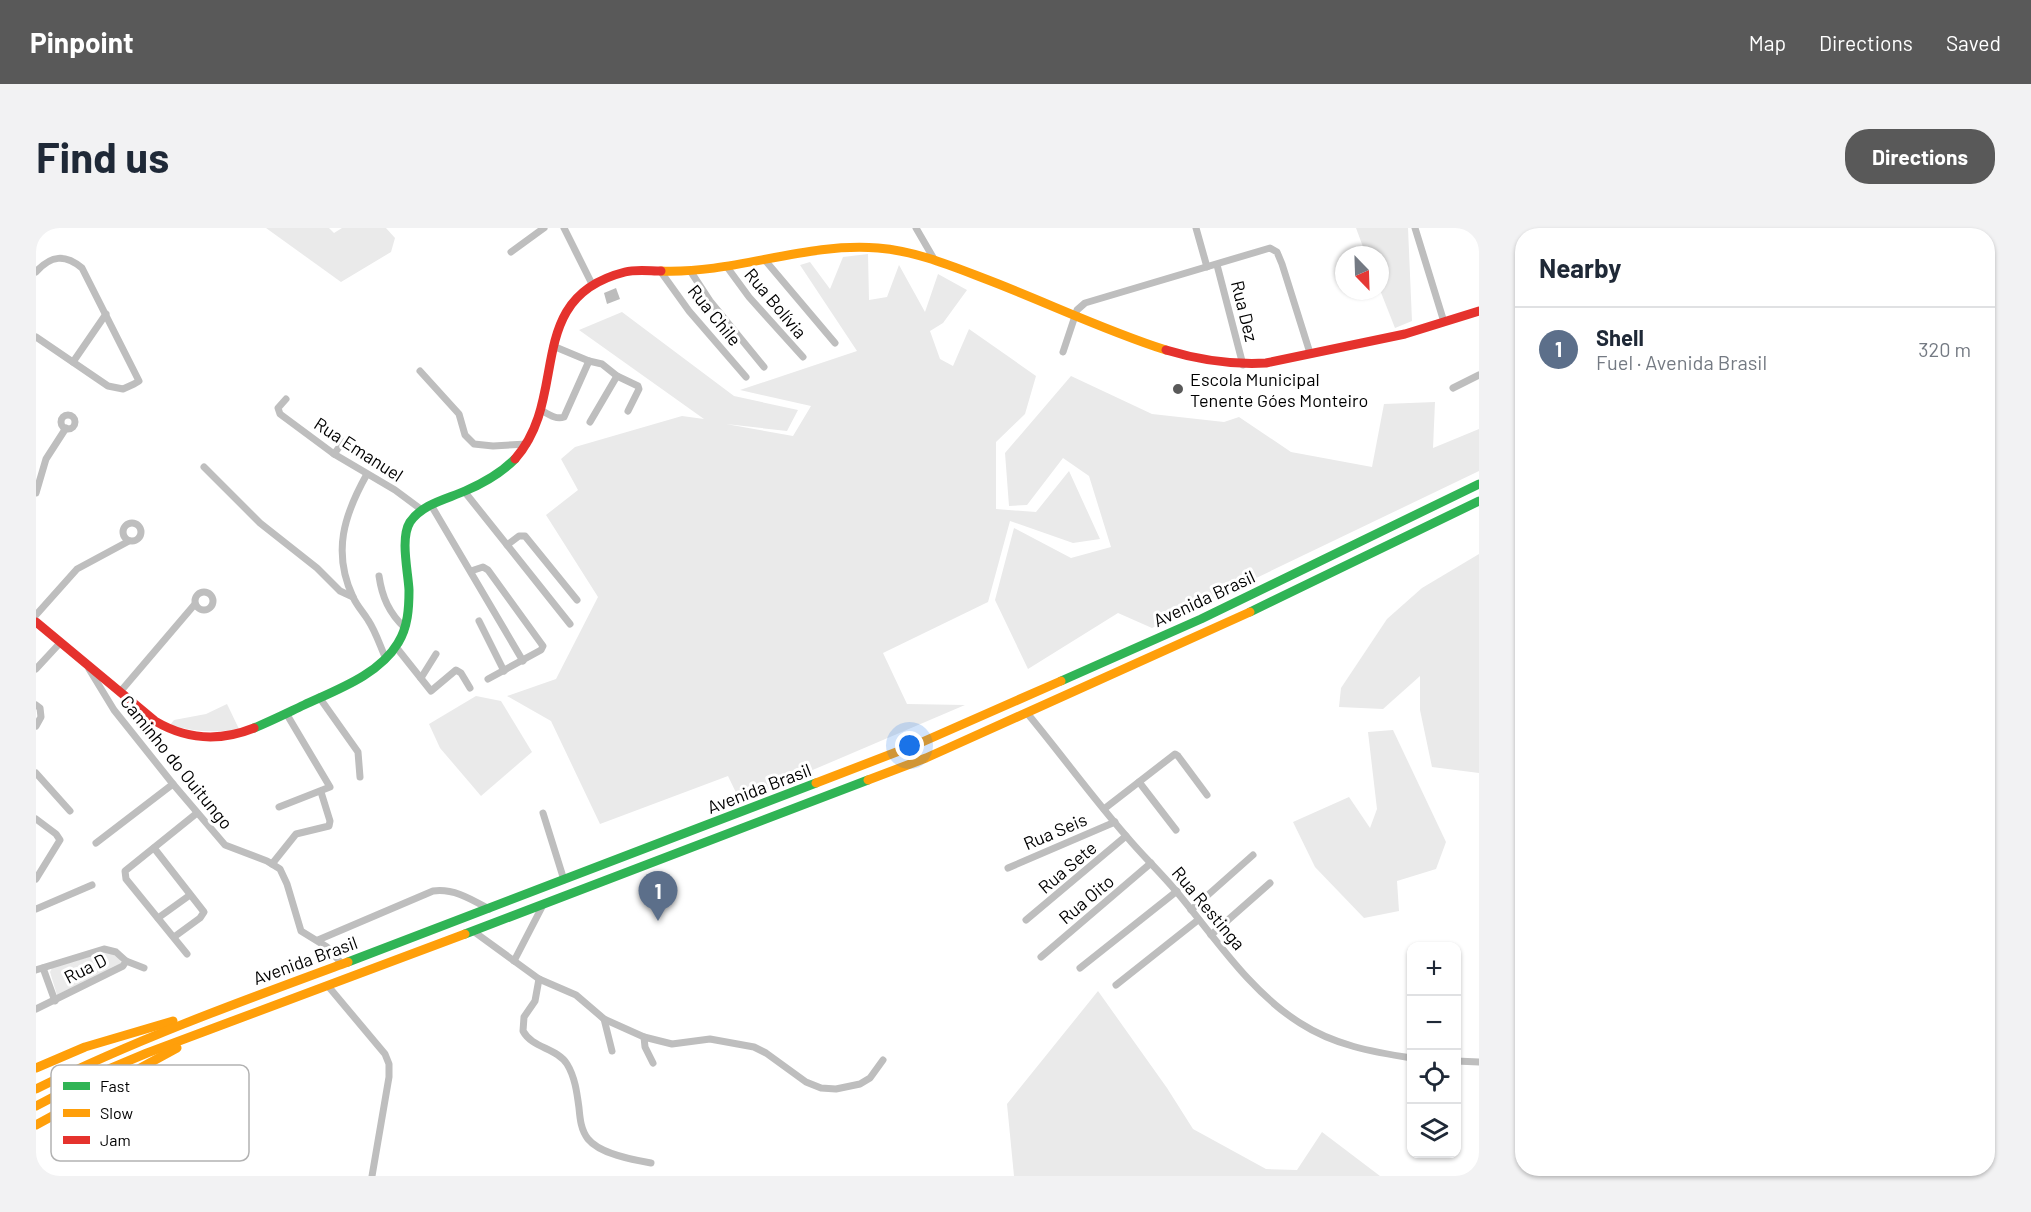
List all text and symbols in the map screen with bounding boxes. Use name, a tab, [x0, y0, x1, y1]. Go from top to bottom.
text: Pinpoint	[30, 25, 134, 59]
text: Map	[1749, 30, 1786, 55]
text: Directions	[1819, 30, 1913, 55]
text: Saved	[1946, 30, 2001, 55]
button: Directions	[1845, 129, 1995, 184]
text: Find us	[36, 131, 169, 181]
north arrow	[1335, 246, 1389, 300]
text: Nearby	[1539, 252, 1621, 283]
street label: Rua Bolívia	[740, 263, 812, 343]
street label: Rua Dez	[1227, 278, 1263, 344]
street label: Rua Chile	[684, 280, 746, 350]
text: Shell	[1596, 324, 1644, 350]
text: 1	[1555, 337, 1562, 361]
text: 320 m	[1918, 337, 1971, 361]
text: Fuel · Avenida Brasil	[1596, 350, 1767, 374]
place label: Escola Municipal Tenente Góes Monteiro	[1190, 368, 1368, 411]
marker: Escola Municipal Tenente Góes Monteiro	[1171, 382, 1185, 396]
street label: Rua Emanuel	[310, 412, 408, 486]
street label: Avenida Brasil	[1150, 565, 1258, 631]
street label: Caminho do Ouitungo	[116, 691, 238, 833]
your location	[895, 731, 924, 760]
street label: Avenida Brasil	[704, 758, 814, 818]
street label: Rua Seis	[1020, 808, 1090, 854]
street label: Rua Sete	[1033, 836, 1101, 898]
street label: Rua Restinga	[1168, 862, 1250, 954]
street label: Rua Oito	[1054, 870, 1118, 928]
pin: 1	[638, 872, 678, 921]
street label: Avenida Brasil	[250, 931, 360, 989]
map controls	[1407, 942, 1461, 1158]
button: +	[1407, 942, 1461, 996]
street label: Rua D	[60, 948, 110, 988]
button: −	[1407, 996, 1461, 1050]
button: locate	[1407, 1050, 1461, 1104]
legend	[51, 1065, 249, 1161]
text: Fast	[100, 1076, 130, 1095]
text: Slow	[100, 1103, 133, 1122]
button: layers	[1407, 1104, 1461, 1158]
text: Jam	[100, 1130, 131, 1149]

